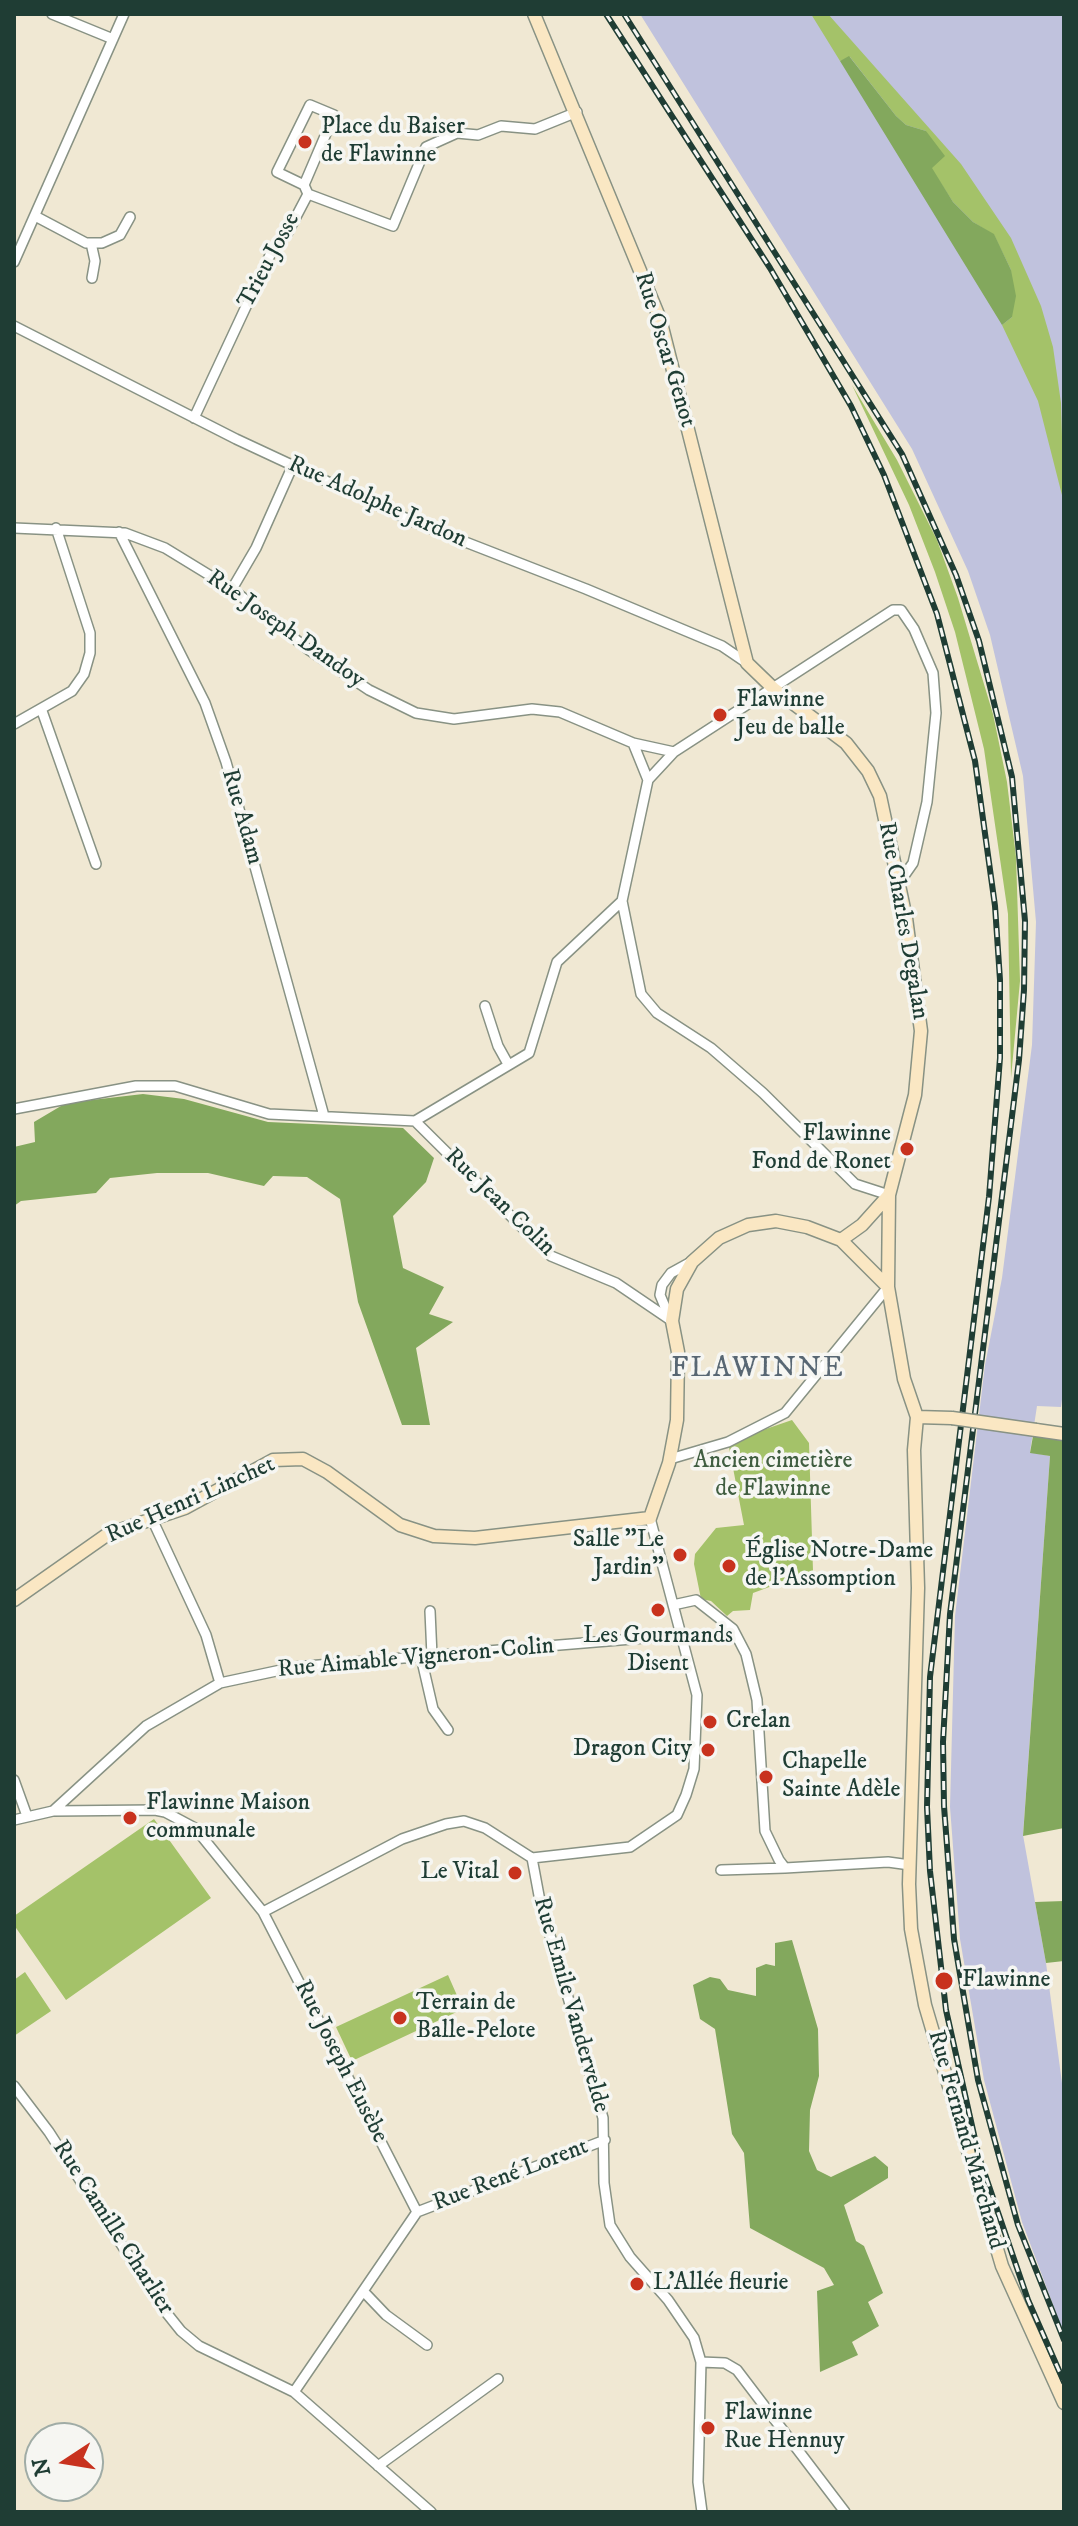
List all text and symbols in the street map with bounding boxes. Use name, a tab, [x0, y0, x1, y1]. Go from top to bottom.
place label: Place du Baiser de Flawinne	[321, 114, 465, 170]
marker: Place du Baiser de Flawinne	[296, 133, 314, 151]
street label: Trieu Josse	[233, 208, 307, 314]
street label: Rue Oscar Genot	[627, 269, 701, 431]
street label: Rue Adolphe Jardon	[283, 451, 471, 555]
street label: Rue Joseph Dandoy	[200, 565, 370, 695]
place label: Flawinne Jeu de balle	[736, 687, 845, 743]
marker: Flawinne Jeu de balle	[711, 706, 729, 724]
street label: Rue Adam	[214, 766, 268, 868]
street label: Rue Charles Degalan	[870, 820, 934, 1022]
place label: Flawinne Fond de Ronet	[751, 1121, 891, 1177]
marker: Flawinne Fond de Ronet	[898, 1140, 916, 1158]
street label: Rue Jean Colin	[438, 1143, 560, 1263]
district label: FLAWINNE	[671, 1353, 845, 1387]
park label: Ancien cimetière de Flawinne	[694, 1448, 852, 1504]
street label: Rue Henri Linchet	[102, 1451, 280, 1551]
place label: Salle "Le Jardin"	[573, 1527, 664, 1583]
place label: Église Notre-Dame de l'Assomption	[745, 1538, 933, 1594]
marker: Salle "Le Jardin"	[671, 1546, 689, 1564]
marker: Église Notre-Dame de l'Assomption	[720, 1557, 738, 1575]
marker: Les Gourmands Disent	[649, 1601, 667, 1619]
place label: Les Gourmands Disent	[583, 1623, 733, 1679]
street label: Rue Aimable Vigneron-Colin	[277, 1633, 555, 1685]
place label: Crelan	[726, 1708, 791, 1736]
marker: Crelan	[701, 1713, 719, 1731]
place label: Dragon City	[573, 1736, 692, 1764]
marker: Dragon City	[699, 1741, 717, 1759]
place label: Chapelle Sainte Adèle	[782, 1749, 900, 1805]
marker: Chapelle Sainte Adèle	[757, 1768, 775, 1786]
place label: Flawinne Maison communale	[146, 1790, 310, 1846]
marker: Flawinne Maison communale	[121, 1809, 139, 1827]
place label: Le Vital	[420, 1859, 499, 1887]
marker: Le Vital	[506, 1864, 524, 1882]
street label: Rue Emile Vandervelde	[525, 1894, 615, 2116]
place label: Flawinne	[962, 1967, 1050, 1995]
marker: Flawinne	[933, 1970, 955, 1992]
street label: Rue Joseph Eusèbe	[287, 1976, 393, 2148]
place label: Terrain de Balle-Pelote	[416, 1990, 535, 2046]
marker: Terrain de Balle-Pelote	[391, 2009, 409, 2027]
street label: Rue Fernand Marchand	[920, 2027, 1010, 2253]
street label: Rue René Lorent	[429, 2133, 593, 2219]
street label: Rue Camille Charlier	[45, 2135, 179, 2321]
place label: L'Allée fleurie	[653, 2270, 789, 2298]
marker: L'Allée fleurie	[628, 2275, 646, 2293]
place label: Flawinne Rue Hennuy	[724, 2400, 844, 2456]
marker: Flawinne Rue Hennuy	[699, 2419, 717, 2437]
north arrow	[24, 2422, 104, 2502]
text: N	[27, 2455, 57, 2478]

